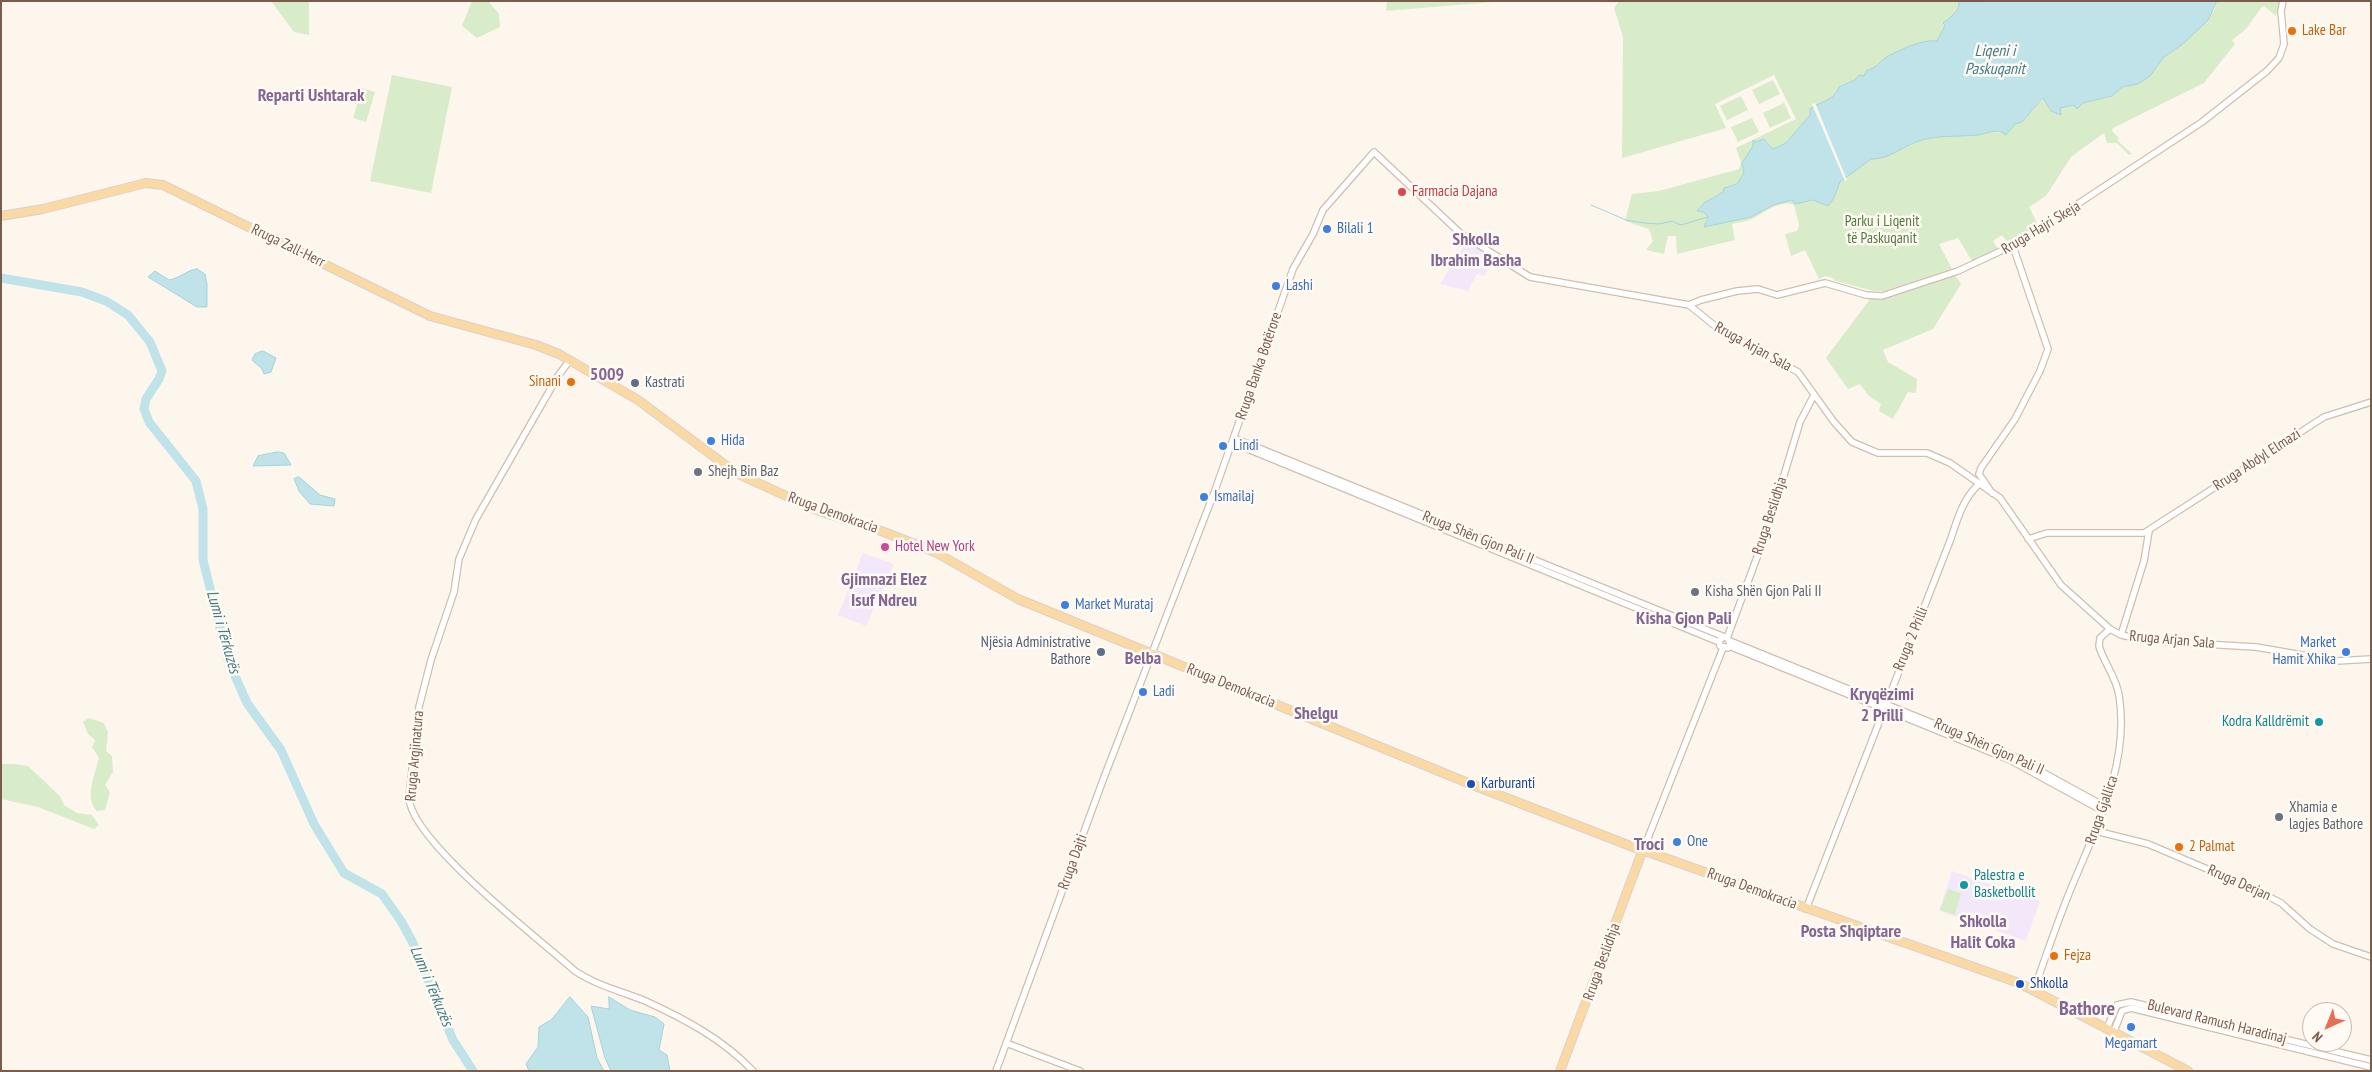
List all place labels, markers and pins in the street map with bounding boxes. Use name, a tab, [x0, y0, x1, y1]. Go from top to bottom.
place label: Lake Bar	[2302, 22, 2346, 40]
marker: Lake Bar	[2286, 25, 2298, 37]
place label: Farmacia Dajana	[1412, 183, 1498, 201]
marker: Farmacia Dajana	[1396, 186, 1408, 198]
place label: Bilali 1	[1337, 220, 1373, 238]
marker: Bilali 1	[1321, 223, 1333, 235]
place label: Lashi	[1286, 277, 1313, 295]
marker: Lashi	[1270, 280, 1282, 292]
place label: Sinani	[529, 373, 561, 391]
place label: Kastrati	[645, 374, 685, 392]
marker: Sinani	[565, 376, 577, 388]
marker: Kastrati	[629, 377, 641, 389]
place label: Hida	[721, 432, 745, 450]
marker: Hida	[705, 435, 717, 447]
place label: Lindi	[1233, 437, 1259, 455]
marker: Lindi	[1217, 440, 1229, 452]
place label: Shejh Bin Baz	[708, 463, 779, 481]
marker: Shejh Bin Baz	[692, 466, 704, 478]
place label: Ismailaj	[1214, 488, 1254, 506]
marker: Ismailaj	[1198, 491, 1210, 503]
place label: Hotel New York	[895, 538, 975, 556]
marker: Hotel New York	[879, 541, 891, 553]
place label: Kisha Shën Gjon Pali II	[1705, 583, 1822, 601]
marker: Kisha Shën Gjon Pali II	[1689, 586, 1701, 598]
place label: Market Murataj	[1075, 596, 1153, 614]
marker: Market Murataj	[1059, 599, 1071, 611]
place label: Njësia Administrative Bathore	[981, 634, 1091, 669]
place label: Market Hamit Xhika	[2272, 634, 2336, 669]
marker: Njësia Administrative Bathore	[1095, 646, 1107, 658]
marker: Market Hamit Xhika	[2340, 646, 2352, 658]
place label: Ladi	[1153, 683, 1175, 701]
marker: Ladi	[1137, 686, 1149, 698]
place label: Kodra Kalldrëmit	[2222, 713, 2309, 731]
marker: Kodra Kalldrëmit	[2313, 716, 2325, 728]
place label: Karburanti	[1481, 775, 1535, 793]
marker: Karburanti	[1465, 778, 1477, 790]
place label: Xhamia e lagjes Bathore	[2289, 799, 2363, 834]
marker: Xhamia e lagjes Bathore	[2273, 811, 2285, 823]
place label: One	[1687, 833, 1708, 851]
marker: One	[1671, 836, 1683, 848]
place label: 2 Palmat	[2189, 838, 2235, 856]
marker: 2 Palmat	[2173, 841, 2185, 853]
place label: Palestra e Basketbollit	[1974, 867, 2035, 902]
marker: Palestra e Basketbollit	[1958, 879, 1970, 891]
place label: Fejza	[2064, 947, 2091, 965]
marker: Fejza	[2048, 950, 2060, 962]
place label: Shkolla	[2030, 975, 2068, 993]
marker: Shkolla	[2014, 978, 2026, 990]
marker: Megamart	[2125, 1021, 2137, 1033]
place label: Megamart	[2105, 1035, 2157, 1053]

